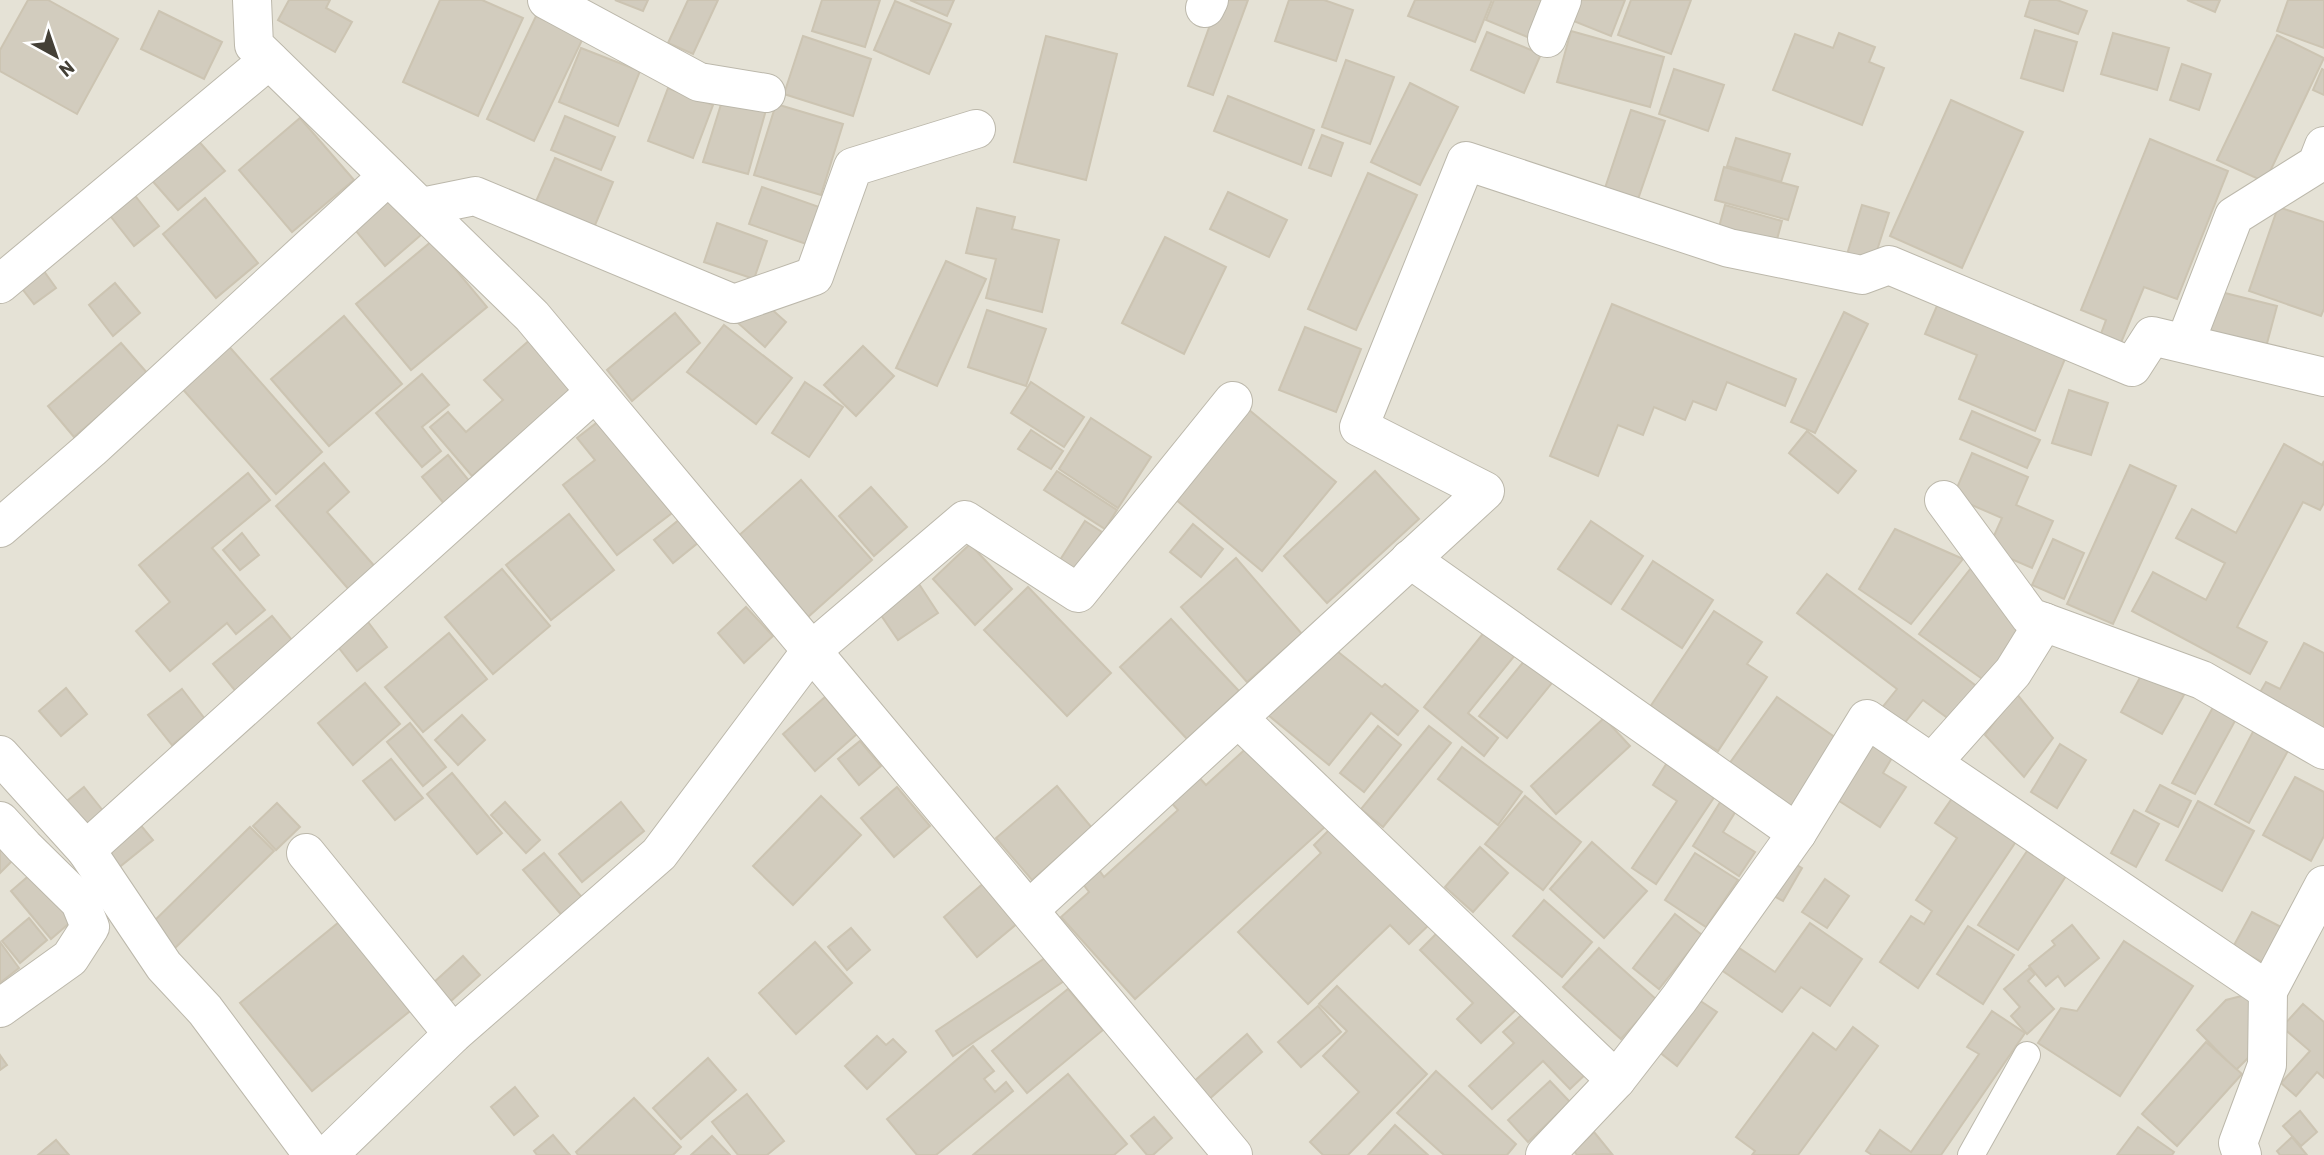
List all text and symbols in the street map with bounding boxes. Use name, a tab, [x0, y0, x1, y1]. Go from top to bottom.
north arrow	[21, 21, 91, 91]
text: N	[55, 57, 79, 82]

